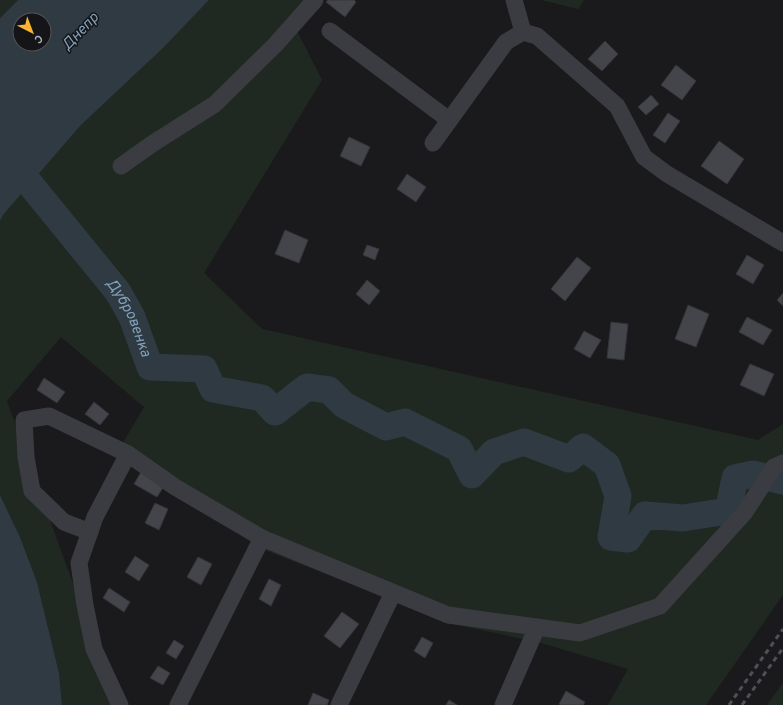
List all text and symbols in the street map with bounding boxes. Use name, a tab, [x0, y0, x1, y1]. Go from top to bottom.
water label: Днепр	[58, 9, 104, 55]
north arrow	[12, 12, 52, 52]
text: С	[31, 31, 45, 46]
water label: Дубровенка	[101, 275, 155, 360]

